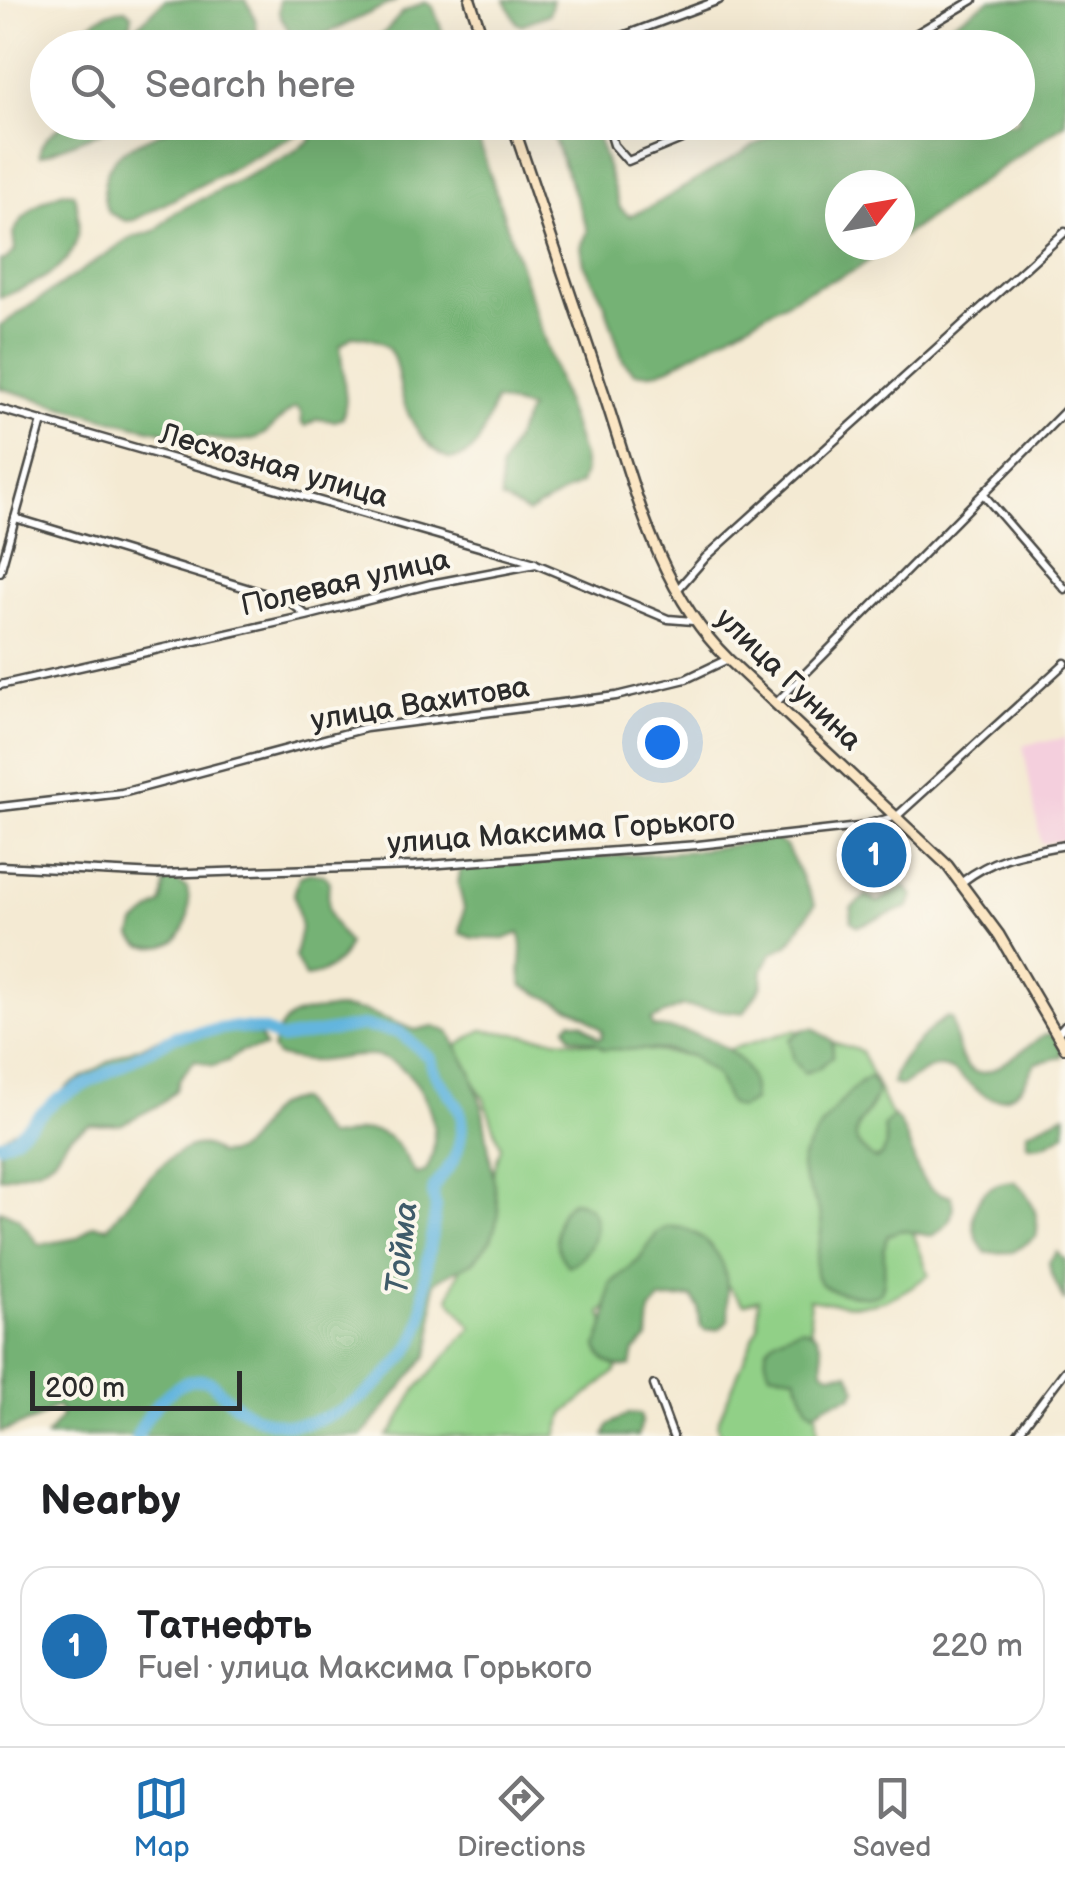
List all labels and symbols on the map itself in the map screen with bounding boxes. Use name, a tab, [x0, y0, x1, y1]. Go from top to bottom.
north arrow	[825, 170, 915, 260]
street label: Лесхозная улица	[154, 416, 392, 516]
street label: Полевая улица	[238, 541, 453, 624]
street label: улица Гунина	[707, 601, 869, 759]
street label: улица Вахитова	[308, 669, 532, 739]
your location	[637, 717, 688, 768]
street label: улица Максима Горького	[386, 802, 736, 862]
pin: 1	[842, 818, 906, 892]
water label: Тойма	[378, 1200, 427, 1297]
scale bar	[30, 1366, 242, 1410]

